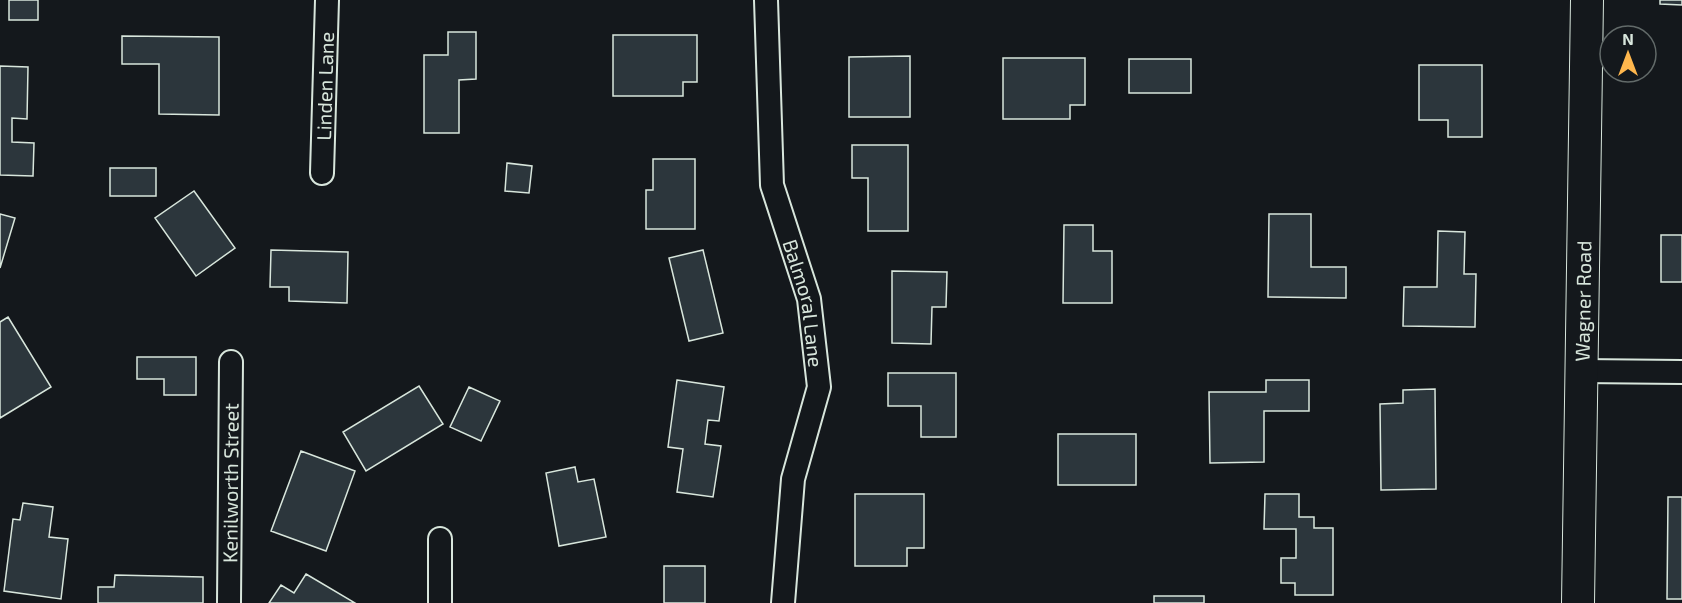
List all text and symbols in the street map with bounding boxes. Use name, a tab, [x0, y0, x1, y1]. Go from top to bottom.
north arrow	[1598, 24, 1658, 84]
text: N	[1622, 29, 1634, 48]
street label: Linden Lane	[311, 31, 338, 141]
street label: Balmoral Lane	[778, 236, 829, 368]
street label: Wagner Road	[1570, 240, 1595, 362]
street label: Kenilworth Street	[217, 403, 243, 563]

